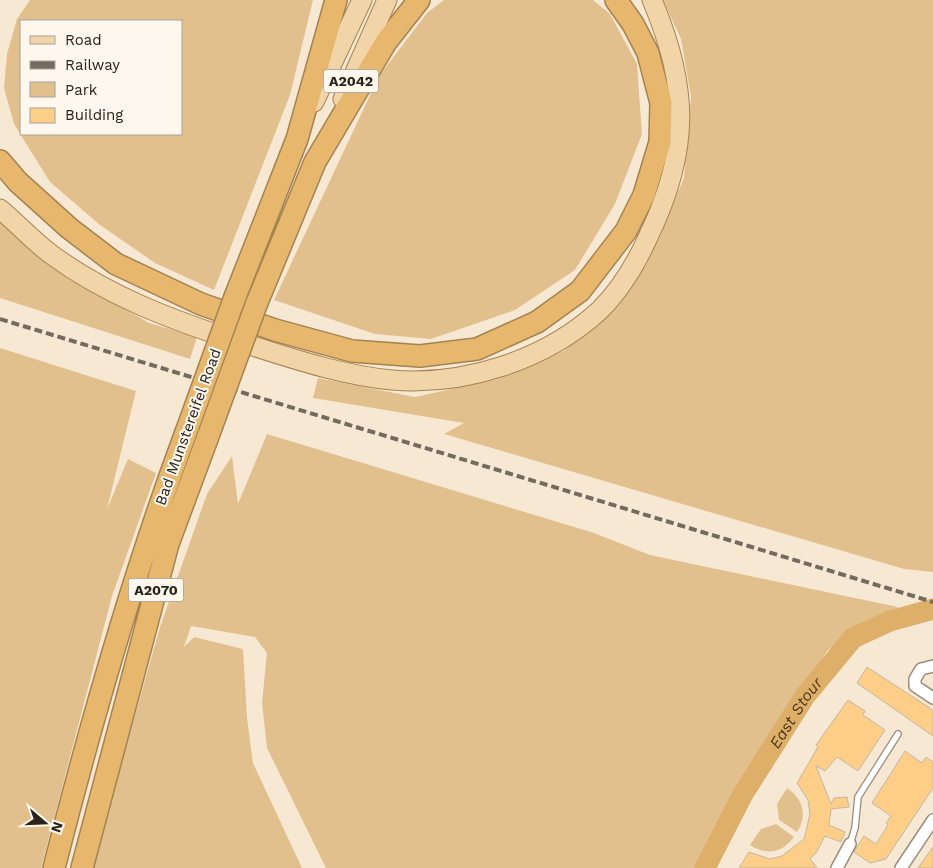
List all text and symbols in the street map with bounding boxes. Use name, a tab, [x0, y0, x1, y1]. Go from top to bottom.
legend	[20, 20, 182, 135]
text: Road	[65, 31, 102, 49]
text: Railway	[65, 56, 120, 74]
road number: A2042	[324, 70, 378, 92]
text: Park	[65, 81, 98, 99]
text: Building	[65, 106, 123, 124]
street label: Bad Munstereifel Road	[151, 346, 225, 508]
road number: A2070	[128, 578, 184, 602]
water label: East Stour	[765, 673, 827, 752]
north arrow	[20, 798, 70, 848]
text: N	[48, 820, 67, 835]

